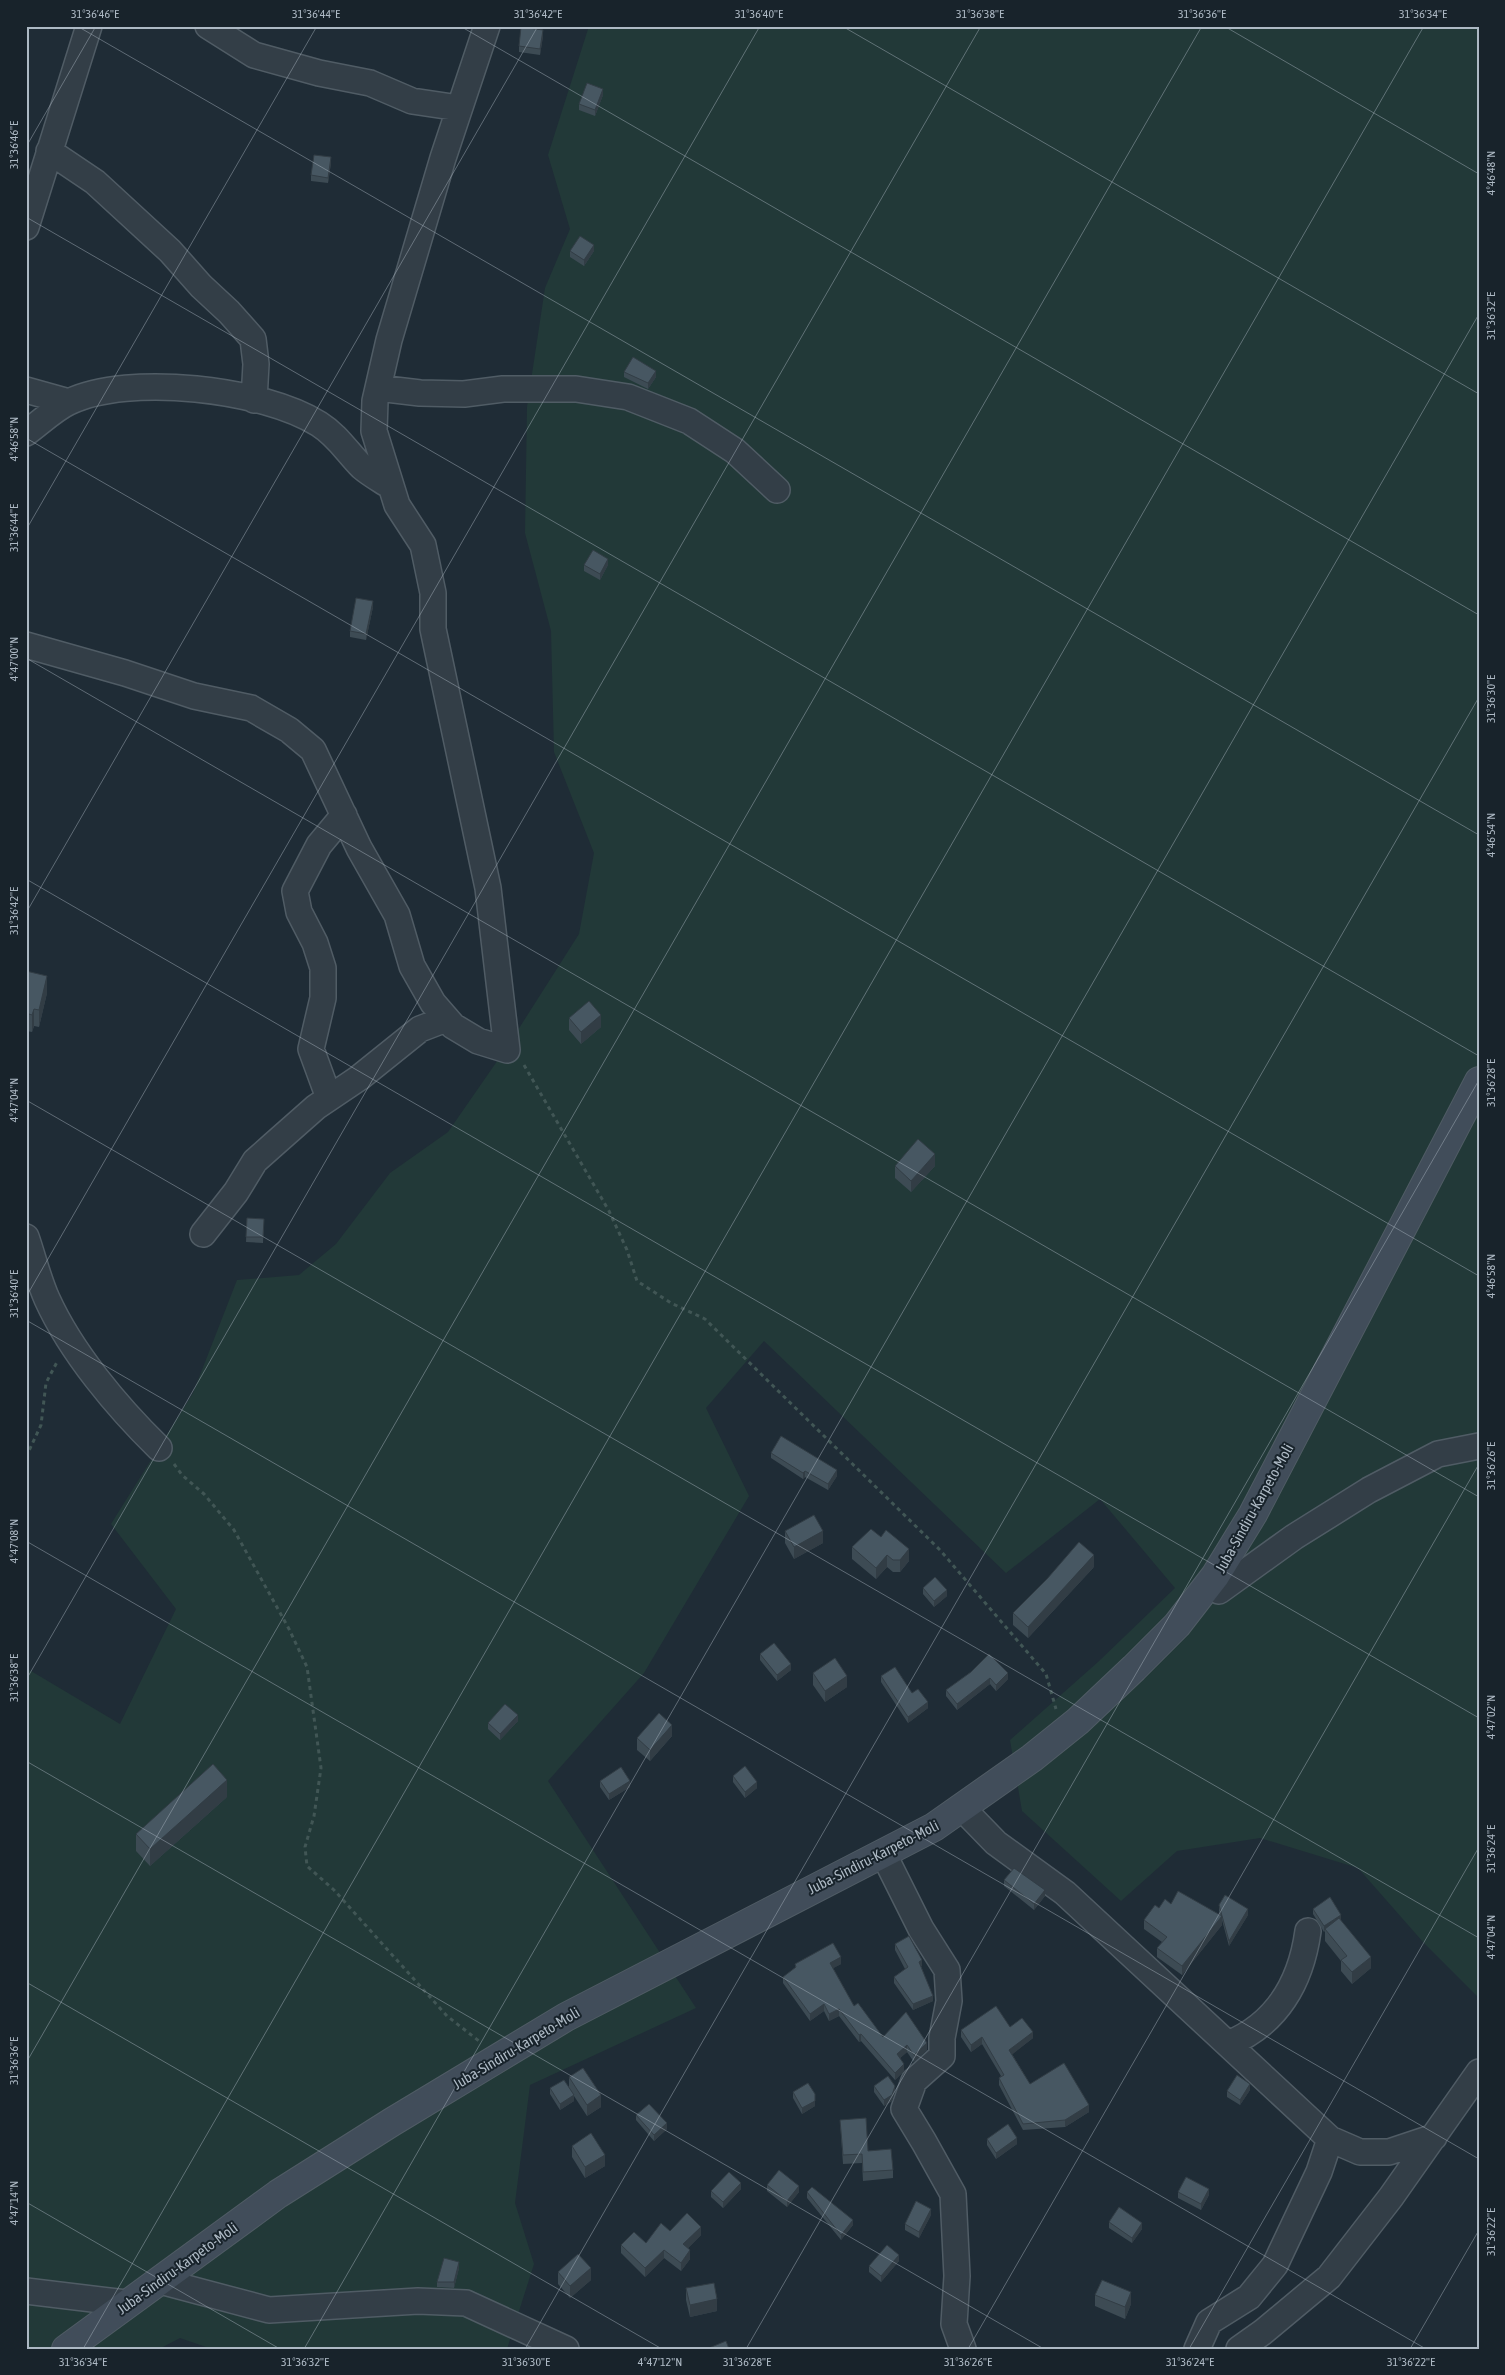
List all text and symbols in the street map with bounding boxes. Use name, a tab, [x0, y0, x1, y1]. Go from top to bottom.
text: 31°36'46"E	[71, 7, 119, 21]
text: 31°36'44"E	[292, 7, 340, 21]
text: 31°36'42"E	[514, 7, 562, 21]
text: 31°36'40"E	[735, 7, 783, 21]
text: 31°36'38"E	[956, 7, 1004, 21]
text: 31°36'36"E	[1178, 7, 1226, 21]
text: 31°36'34"E	[1399, 7, 1447, 21]
text: 31°36'46"E	[7, 121, 21, 169]
text: 4°46'48"N	[1484, 151, 1498, 195]
text: 31°36'32"E	[1484, 292, 1498, 340]
text: 4°46'58"N	[7, 417, 21, 461]
text: 31°36'44"E	[7, 504, 21, 552]
text: 4°47'00"N	[7, 637, 21, 681]
text: 31°36'30"E	[1484, 675, 1498, 723]
text: 4°46'54"N	[1484, 813, 1498, 857]
text: 31°36'42"E	[7, 887, 21, 935]
text: 31°36'28"E	[1484, 1059, 1498, 1107]
text: 4°47'04"N	[7, 1078, 21, 1122]
text: 4°46'58"N	[1484, 1254, 1498, 1298]
text: 31°36'40"E	[7, 1270, 21, 1318]
street label: Juba-Sindiru-Karpeto-Moli	[1211, 1441, 1297, 1575]
text: 31°36'26"E	[1484, 1442, 1498, 1490]
text: 4°47'08"N	[7, 1519, 21, 1563]
text: 31°36'38"E	[7, 1654, 21, 1702]
text: 4°47'02"N	[1484, 1695, 1498, 1739]
street label: Juba-Sindiru-Karpeto-Moli	[805, 1817, 941, 1897]
text: 31°36'24"E	[1484, 1825, 1498, 1873]
text: 4°47'04"N	[1484, 1915, 1498, 1959]
street label: Juba-Sindiru-Karpeto-Moli	[450, 2003, 582, 2093]
text: 31°36'36"E	[7, 2037, 21, 2085]
text: 4°47'14"N	[7, 2181, 21, 2225]
text: 31°36'22"E	[1484, 2208, 1498, 2256]
street label: Juba-Sindiru-Karpeto-Moli	[113, 2219, 241, 2317]
text: 31°36'34"E	[59, 2355, 107, 2369]
text: 31°36'32"E	[281, 2355, 329, 2369]
text: 31°36'30"E	[502, 2355, 550, 2369]
text: 4°47'12"N	[638, 2355, 682, 2369]
text: 31°36'28"E	[723, 2355, 771, 2369]
text: 31°36'26"E	[944, 2355, 992, 2369]
text: 31°36'24"E	[1166, 2355, 1214, 2369]
text: 31°36'22"E	[1387, 2355, 1435, 2369]

